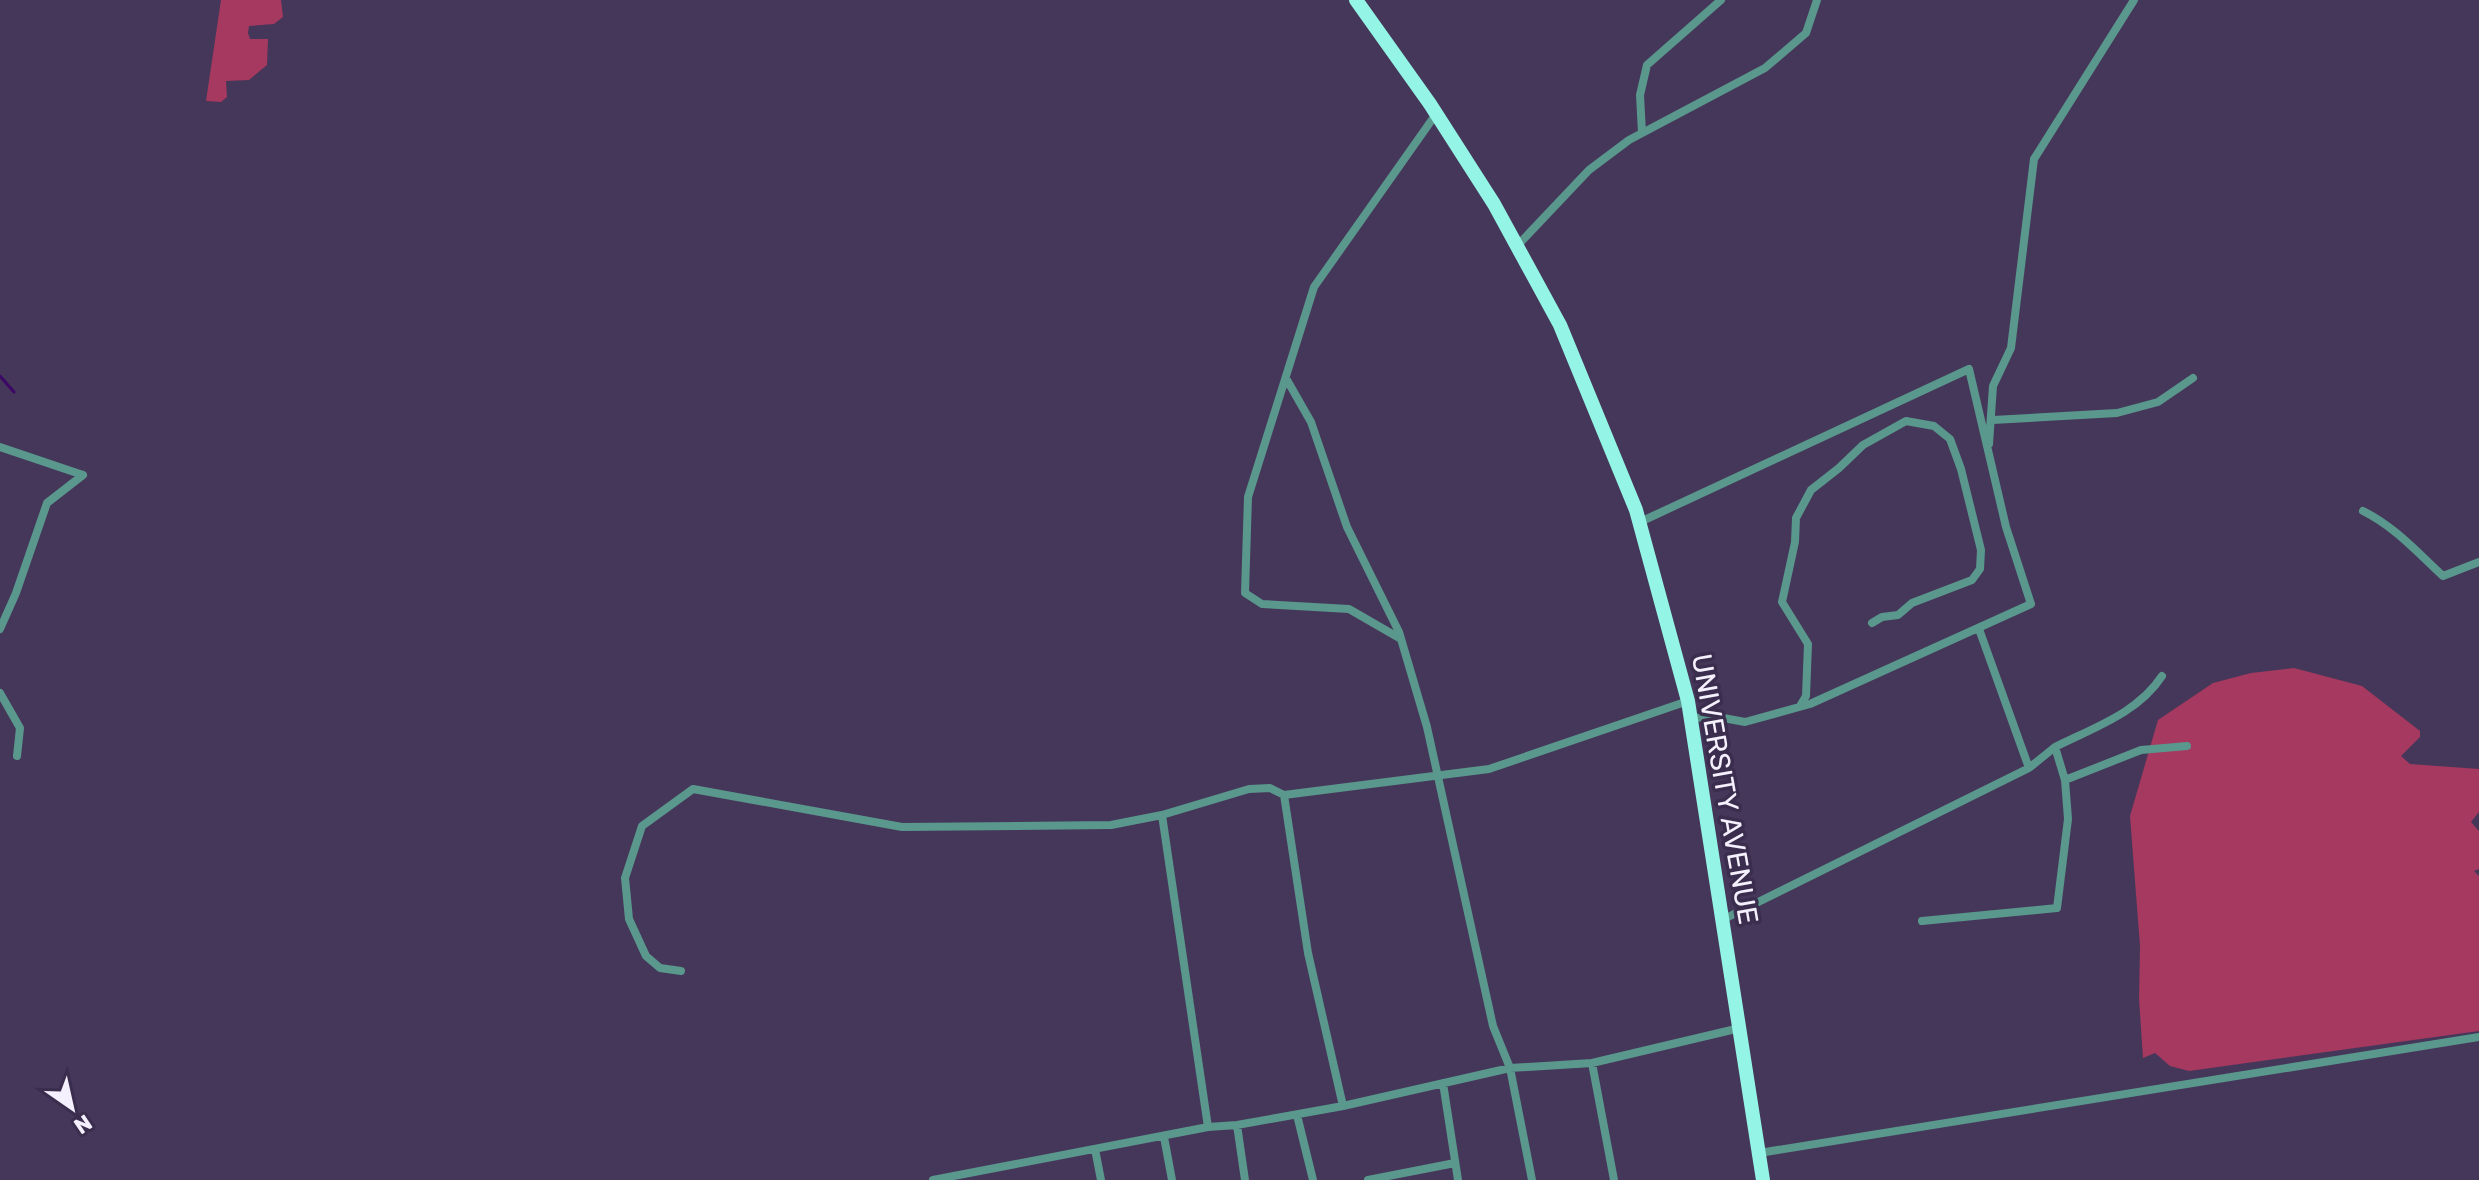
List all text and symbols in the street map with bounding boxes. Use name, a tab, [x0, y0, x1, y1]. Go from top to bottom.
street label: UNIVERSITY AVENUE	[1685, 651, 1765, 927]
north arrow	[32, 1068, 112, 1148]
text: N	[69, 1109, 97, 1140]

